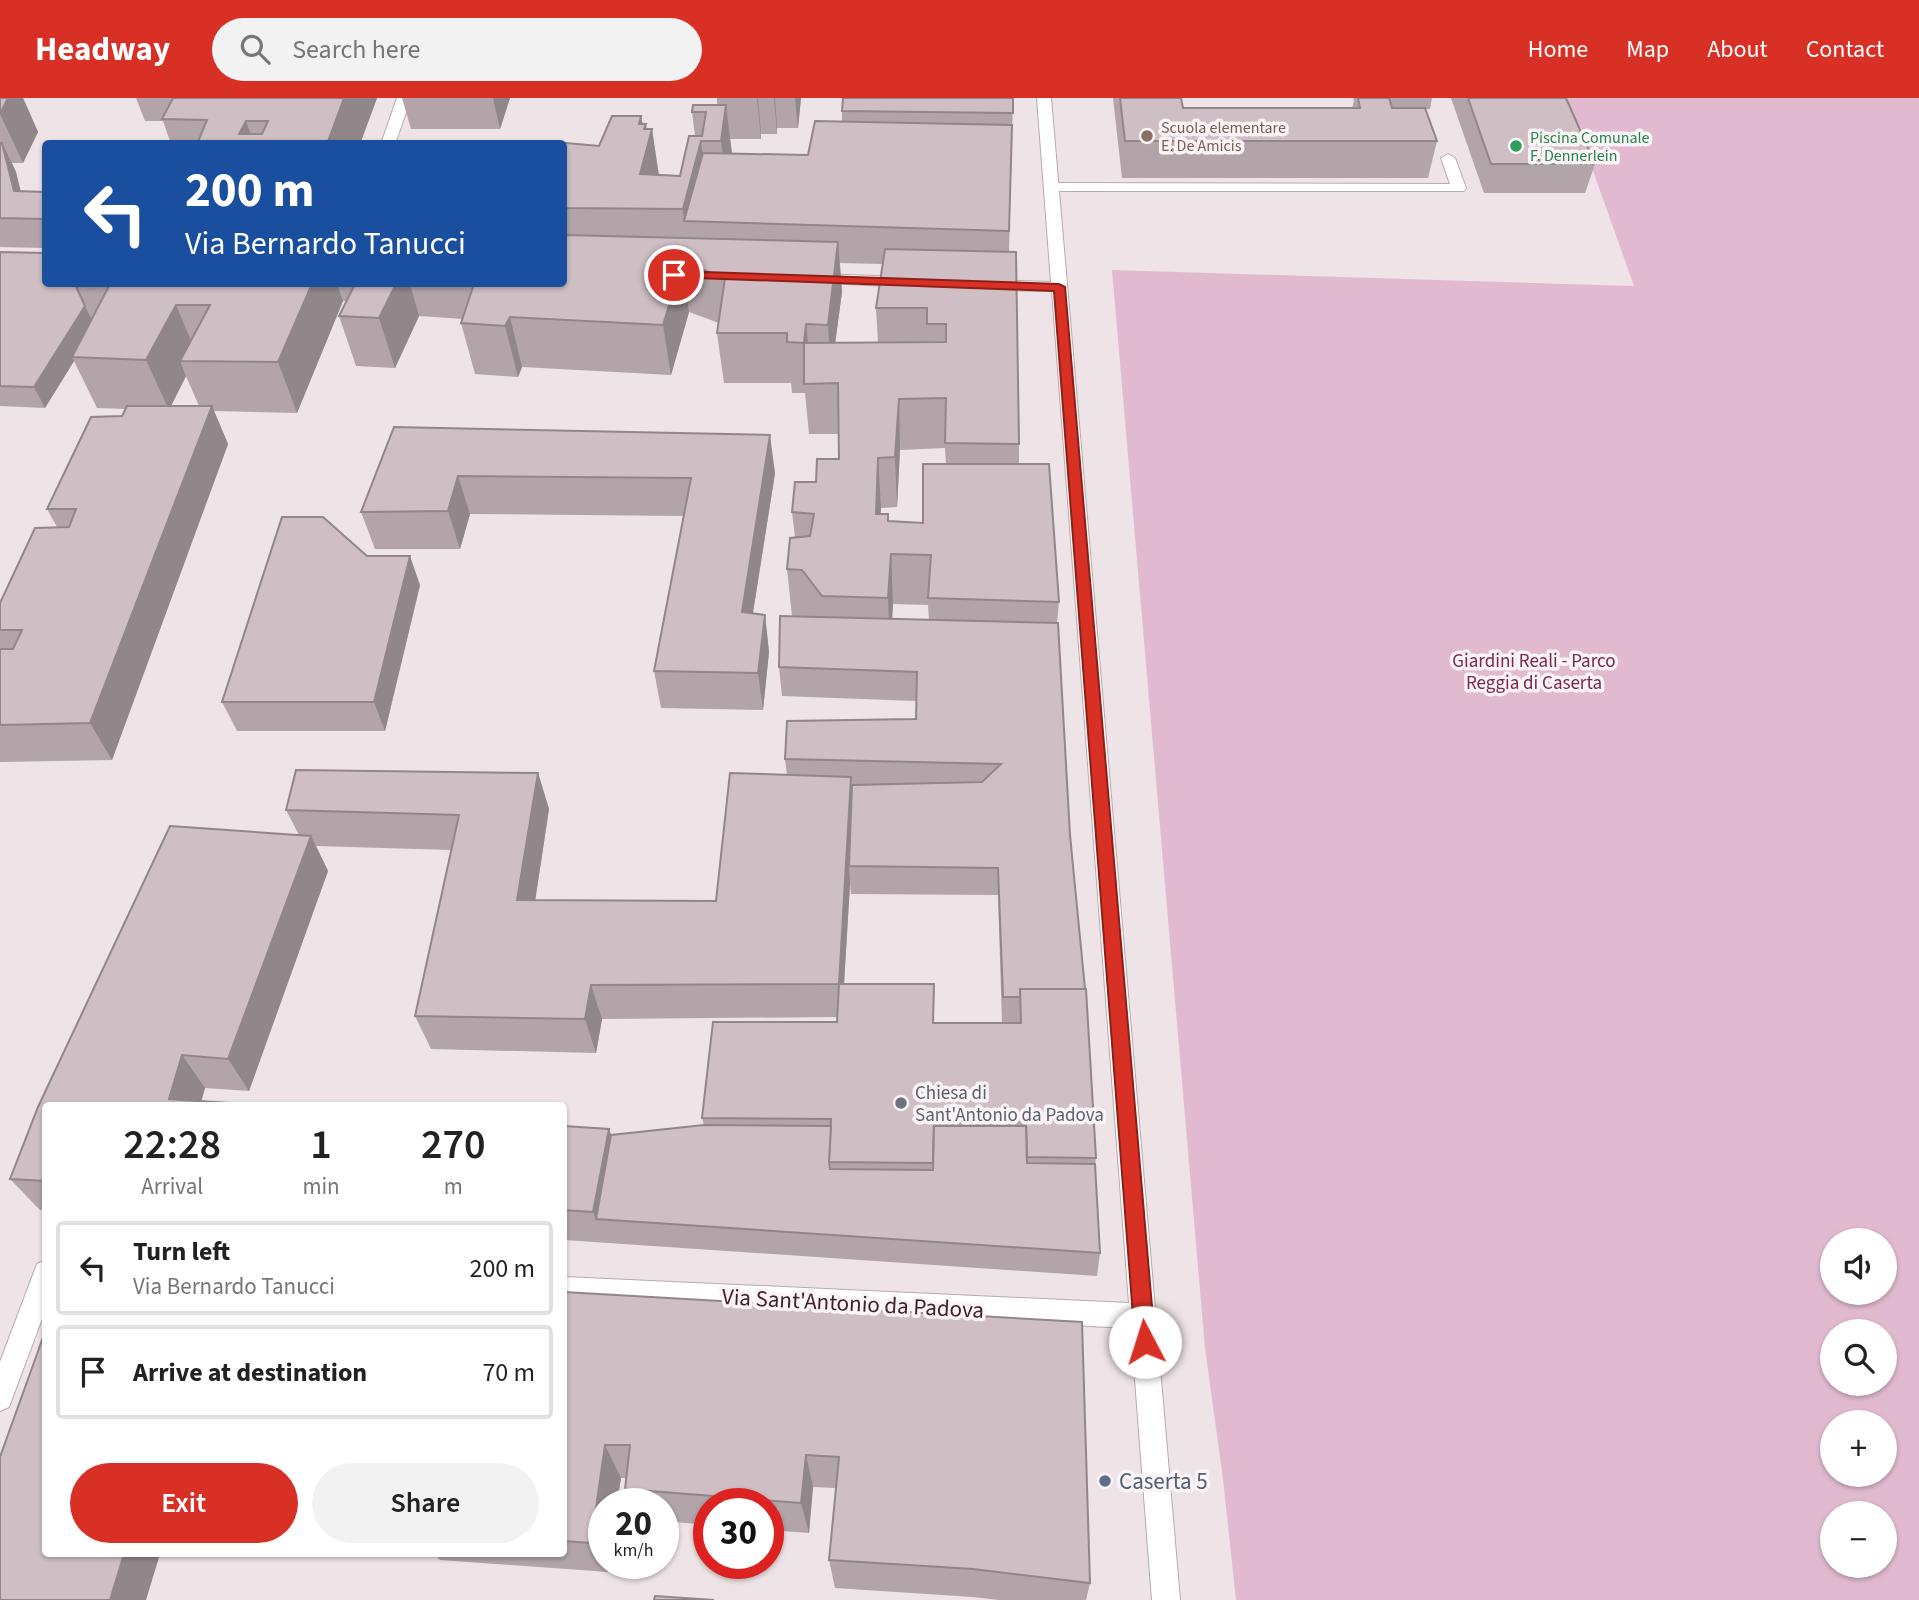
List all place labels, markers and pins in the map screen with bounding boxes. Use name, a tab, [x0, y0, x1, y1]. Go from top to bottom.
place label: Scuola elementare E. De Amicis	[1161, 117, 1286, 157]
place label: Piscina Comunale F. Dennerlein	[1530, 127, 1650, 167]
marker: Scuola elementare E. De Amicis	[1139, 128, 1155, 144]
marker: Piscina Comunale F. Dennerlein	[1508, 138, 1524, 154]
pin	[644, 245, 704, 305]
place label: Chiesa di Sant'Antonio da Padova	[915, 1080, 1104, 1129]
marker: Chiesa di Sant'Antonio da Padova	[893, 1095, 909, 1111]
place label: Caserta 5	[1119, 1465, 1208, 1498]
marker: Caserta 5	[1097, 1473, 1113, 1489]

